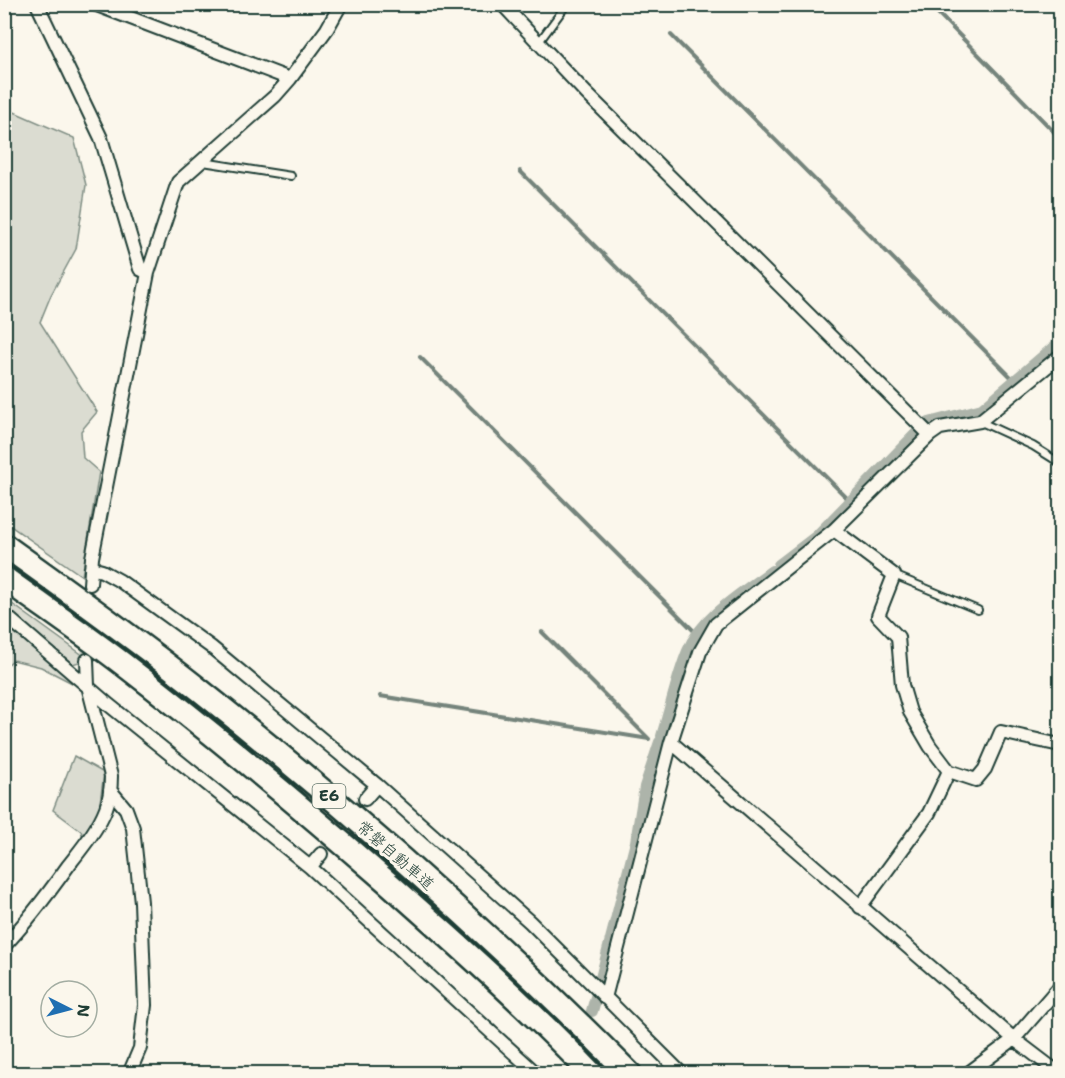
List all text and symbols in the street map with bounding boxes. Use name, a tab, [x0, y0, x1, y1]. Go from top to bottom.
road number: E6	[312, 784, 346, 808]
street label: 常磐自動車道	[353, 816, 439, 895]
north arrow	[39, 979, 99, 1039]
text: N	[72, 1003, 95, 1018]

